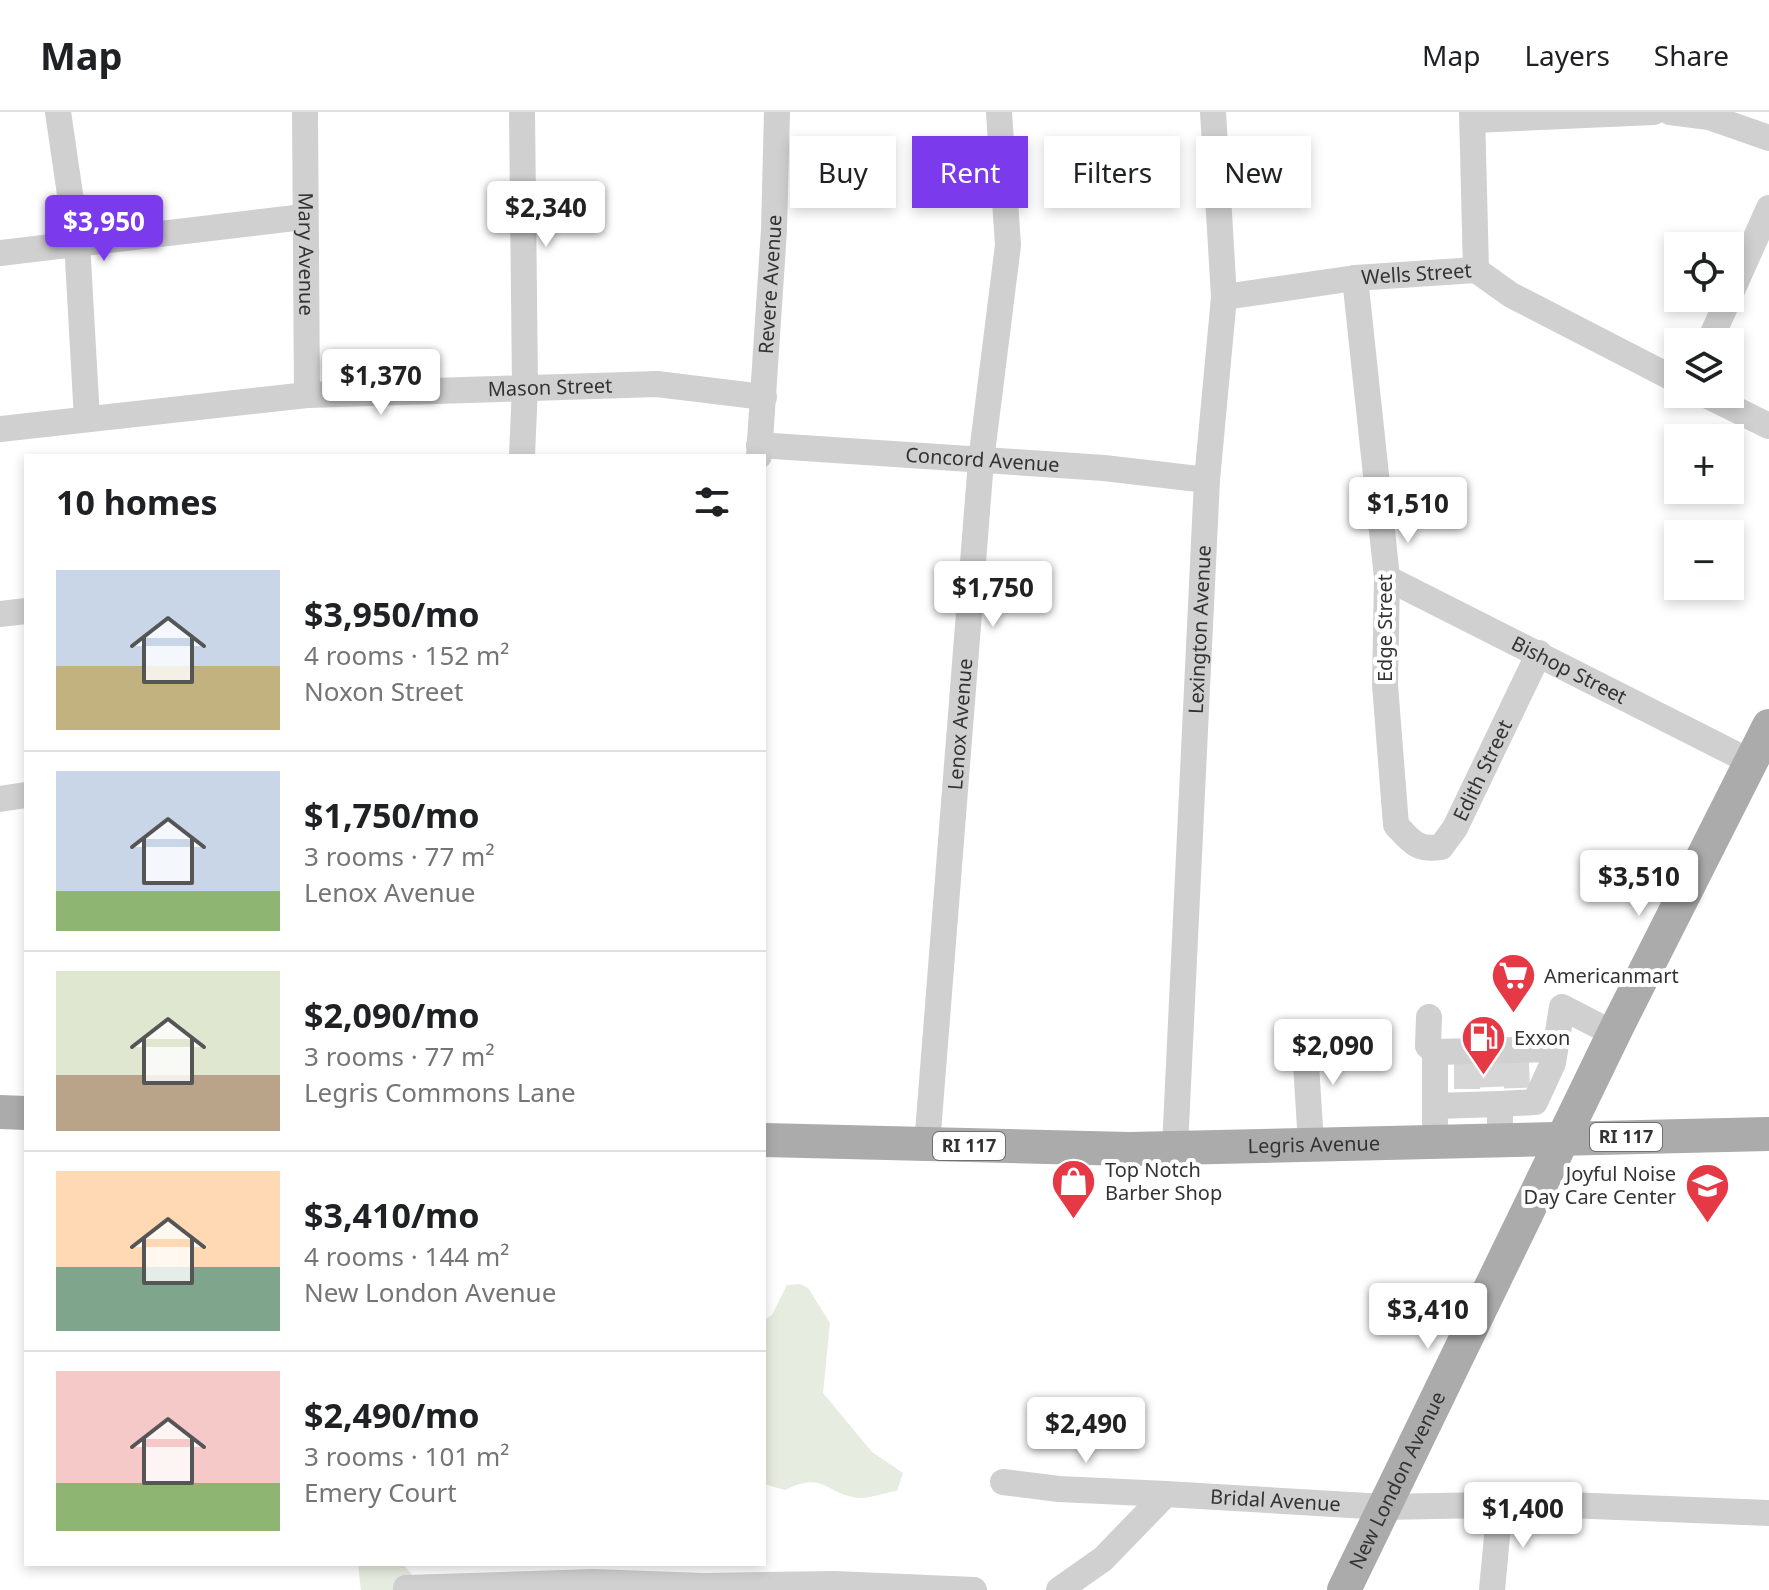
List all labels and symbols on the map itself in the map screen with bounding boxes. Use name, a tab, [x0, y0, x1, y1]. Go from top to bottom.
pin: $2,340	[481, 181, 611, 249]
street label: Mary Avenue	[293, 192, 320, 316]
pin: $3,950	[39, 195, 169, 263]
street label: Revere Avenue	[752, 214, 787, 355]
street label: Wells Street	[1360, 256, 1472, 291]
pin: $1,370	[316, 349, 446, 417]
street label: Mason Street	[487, 371, 613, 402]
street label: Concord Avenue	[905, 441, 1061, 478]
pin: $1,510	[1343, 477, 1473, 545]
street label: Lexington Avenue	[1182, 545, 1217, 715]
pin: $1,750	[928, 561, 1058, 629]
street label: Edge Street	[1371, 574, 1398, 682]
street label: Bishop Street	[1507, 629, 1631, 710]
street label: Lenox Avenue	[941, 657, 978, 791]
street label: Edith Street	[1446, 715, 1518, 825]
pin: $3,510	[1574, 850, 1704, 918]
supermarket icon: Americanmart	[1489, 952, 1537, 1015]
place label: Americanmart	[1544, 962, 1679, 989]
fuel station icon: Exxon	[1459, 1014, 1507, 1077]
pin: $2,090	[1268, 1019, 1398, 1087]
place label: Exxon	[1514, 1024, 1570, 1051]
road number: RI 117	[1590, 1123, 1662, 1151]
street label: Legris Avenue	[1247, 1129, 1380, 1159]
road number: RI 117	[933, 1132, 1005, 1160]
place label: Top Notch Barber Shop	[1105, 1156, 1222, 1206]
shop icon: Top Notch Barber Shop	[1050, 1157, 1098, 1220]
place label: Joyful Noise Day Care Center	[1524, 1160, 1676, 1210]
school or university icon: Joyful Noise Day Care Center	[1683, 1161, 1731, 1224]
pin: $3,410	[1363, 1283, 1493, 1351]
street label: New London Avenue	[1342, 1387, 1451, 1573]
pin: $2,490	[1021, 1397, 1151, 1465]
pin: $1,400	[1458, 1482, 1588, 1550]
street label: Bridal Avenue	[1209, 1483, 1341, 1517]

